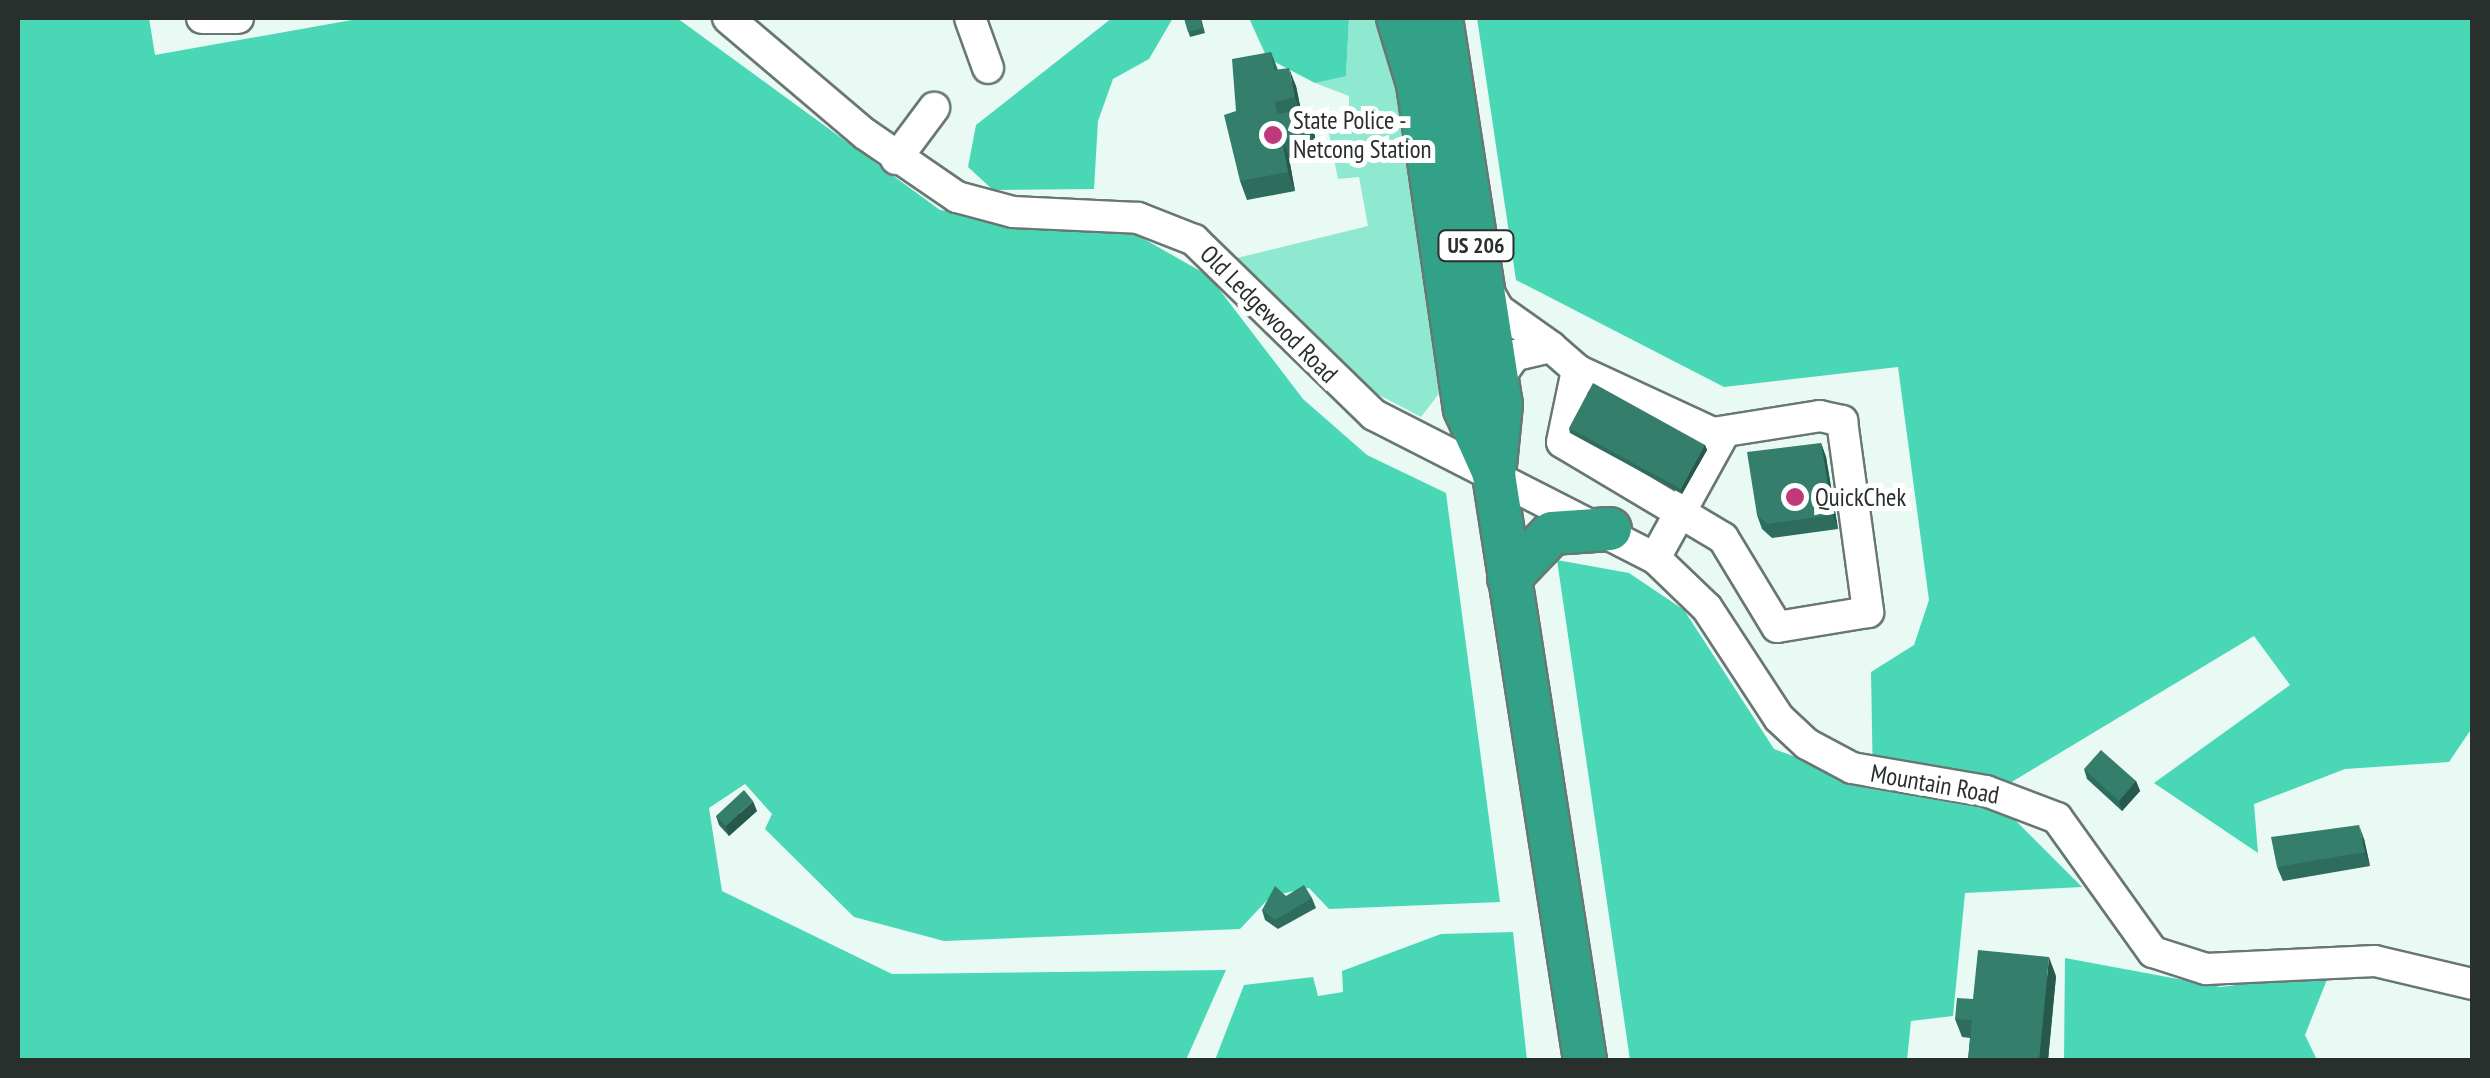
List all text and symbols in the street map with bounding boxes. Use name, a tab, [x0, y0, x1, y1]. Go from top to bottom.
place label: State Police - Netcong Station	[1293, 106, 1431, 165]
marker: State Police - Netcong Station	[1262, 124, 1284, 146]
road number: US 206	[1436, 229, 1516, 263]
street label: Old Ledgewood Road	[1194, 239, 1344, 389]
place label: QuickChek	[1815, 482, 1906, 512]
marker: QuickChek	[1784, 486, 1806, 508]
street label: Mountain Road	[1868, 758, 2002, 810]

